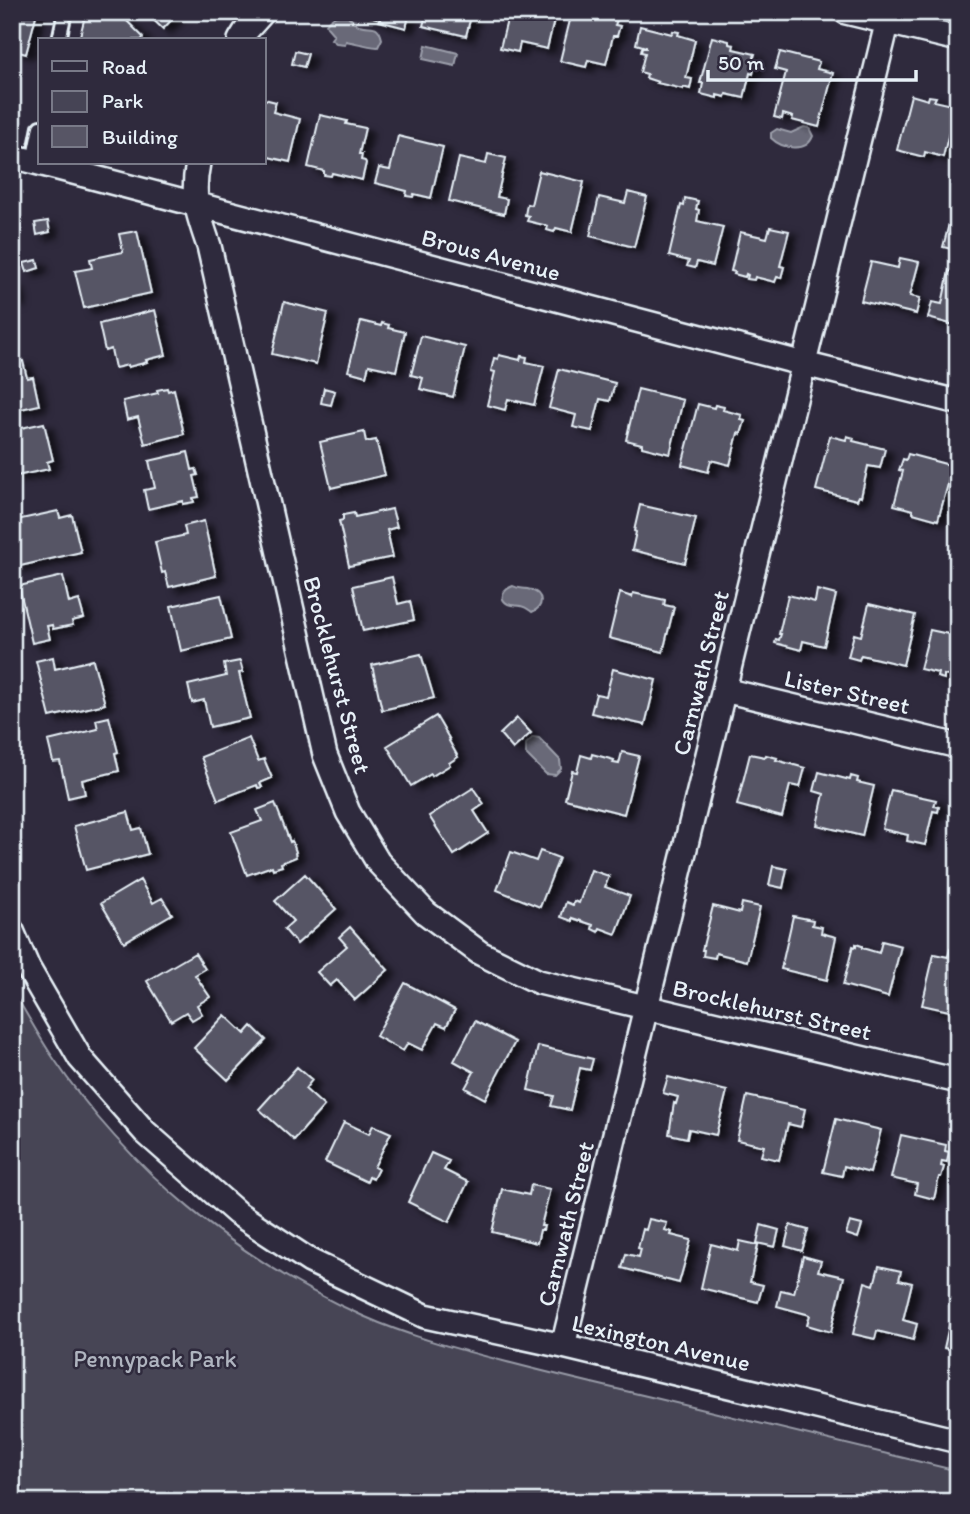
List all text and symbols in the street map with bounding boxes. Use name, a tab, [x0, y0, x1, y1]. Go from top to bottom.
legend	[38, 38, 266, 164]
scale bar	[708, 38, 916, 82]
text: 50 m	[718, 50, 765, 75]
text: Road	[102, 54, 148, 79]
text: Park	[102, 88, 144, 113]
text: Building	[102, 124, 178, 149]
street label: Brous Avenue	[418, 222, 564, 287]
street label: Brocklehurst Street	[297, 573, 378, 777]
street label: Carnwath Street	[666, 587, 735, 758]
street label: Lister Street	[782, 663, 913, 720]
street label: Brocklehurst Street	[670, 973, 874, 1046]
street label: Carnwath Street	[531, 1138, 600, 1309]
street label: Lexington Avenue	[569, 1308, 753, 1377]
park label: Pennypack Park	[73, 1344, 237, 1373]

